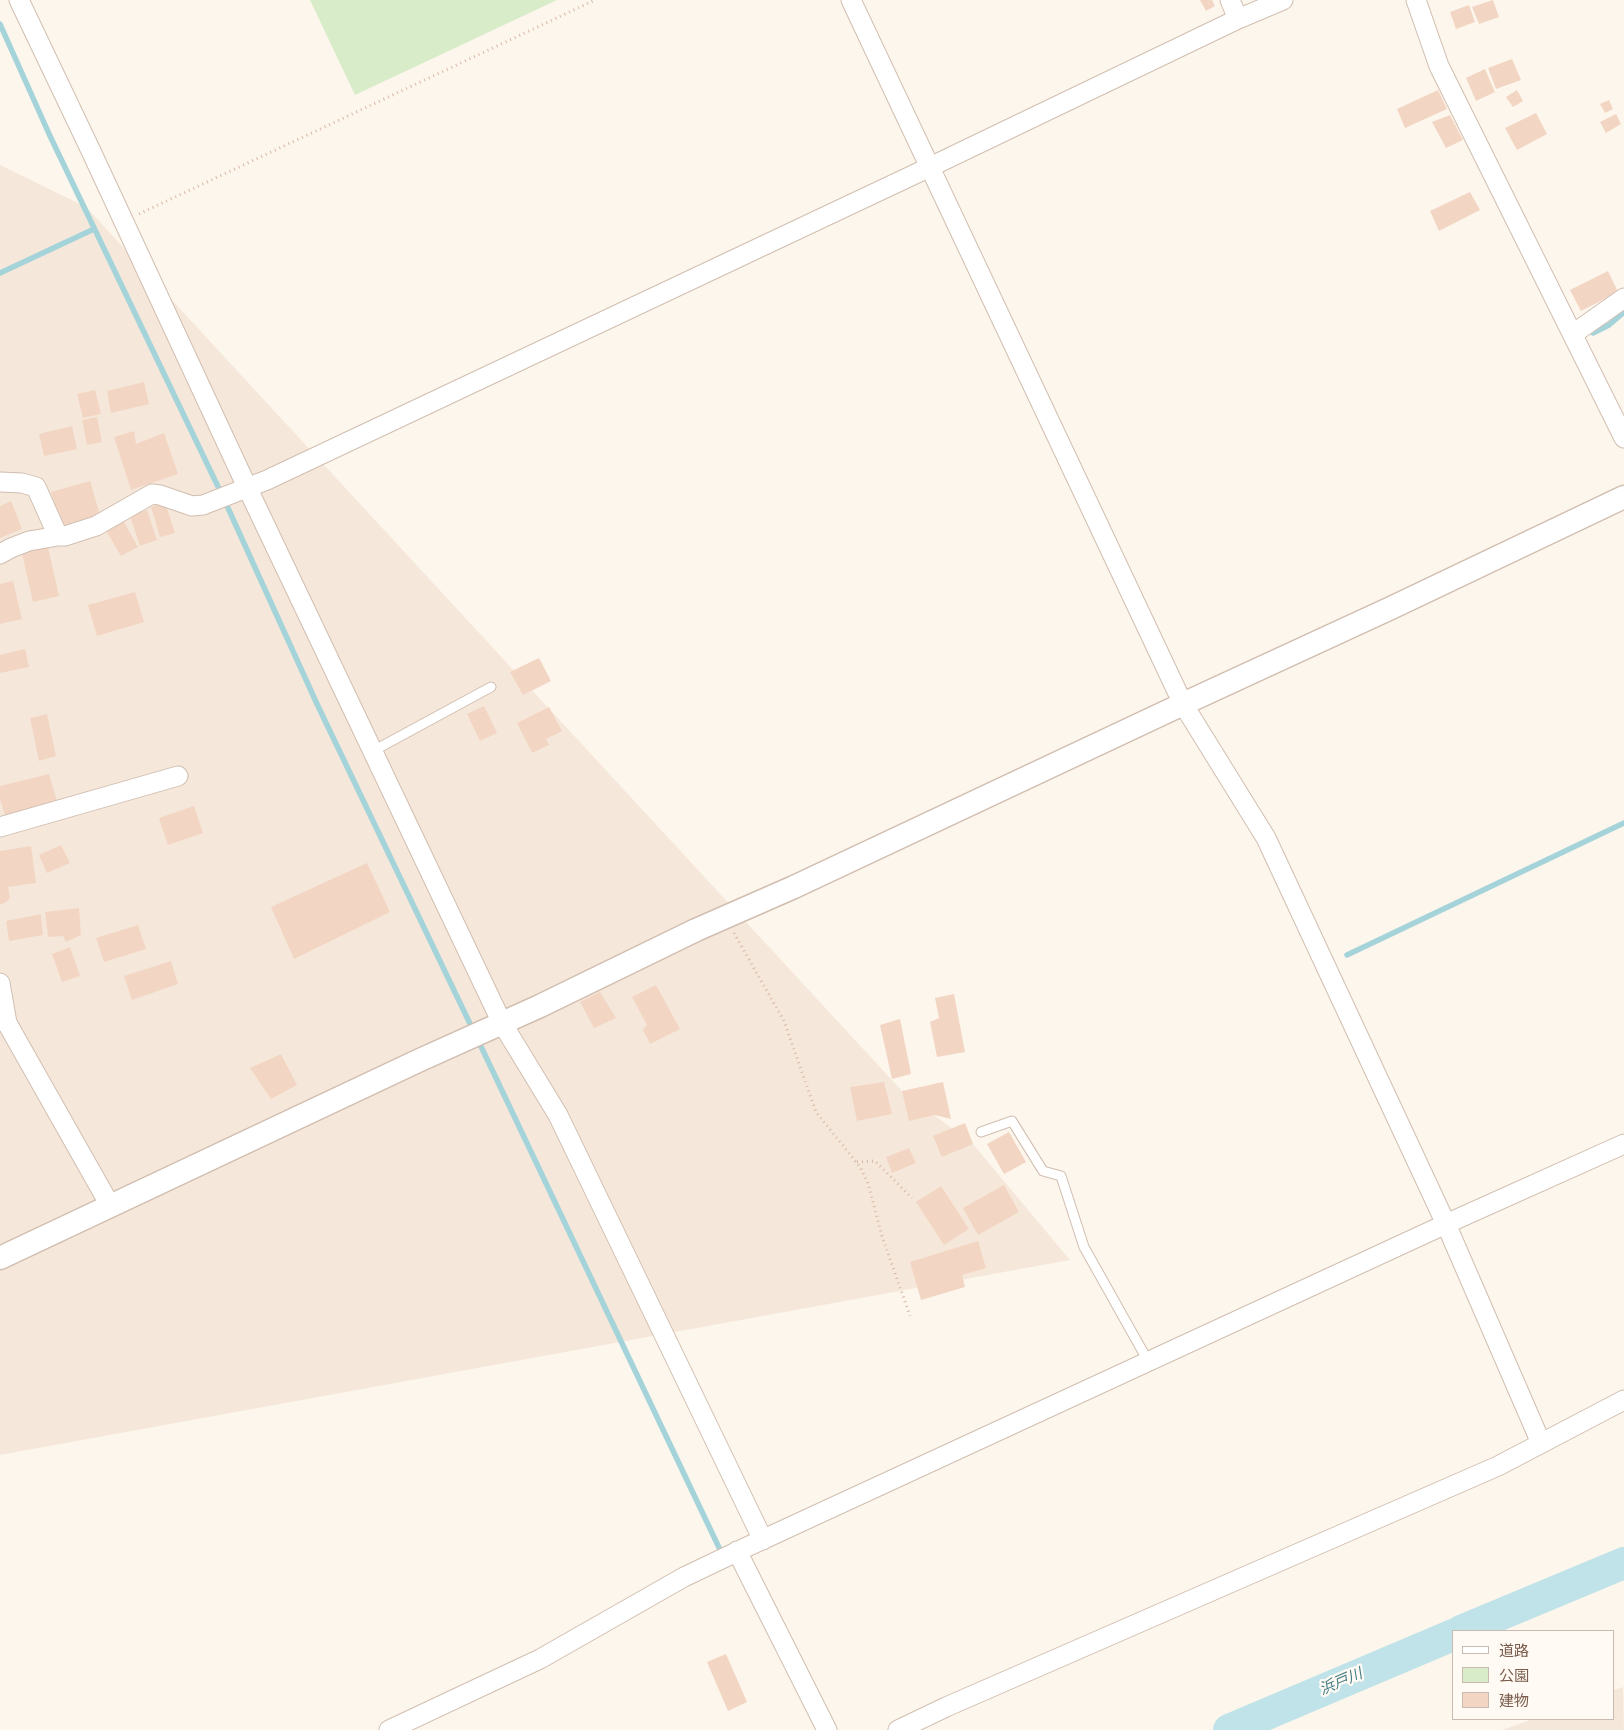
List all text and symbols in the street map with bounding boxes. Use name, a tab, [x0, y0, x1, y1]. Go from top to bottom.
legend	[1452, 1630, 1614, 1720]
text: 道路	[1499, 1642, 1529, 1660]
water label: 浜戸川	[1317, 1665, 1365, 1699]
text: 公園	[1499, 1667, 1529, 1685]
text: 建物	[1499, 1692, 1529, 1710]

